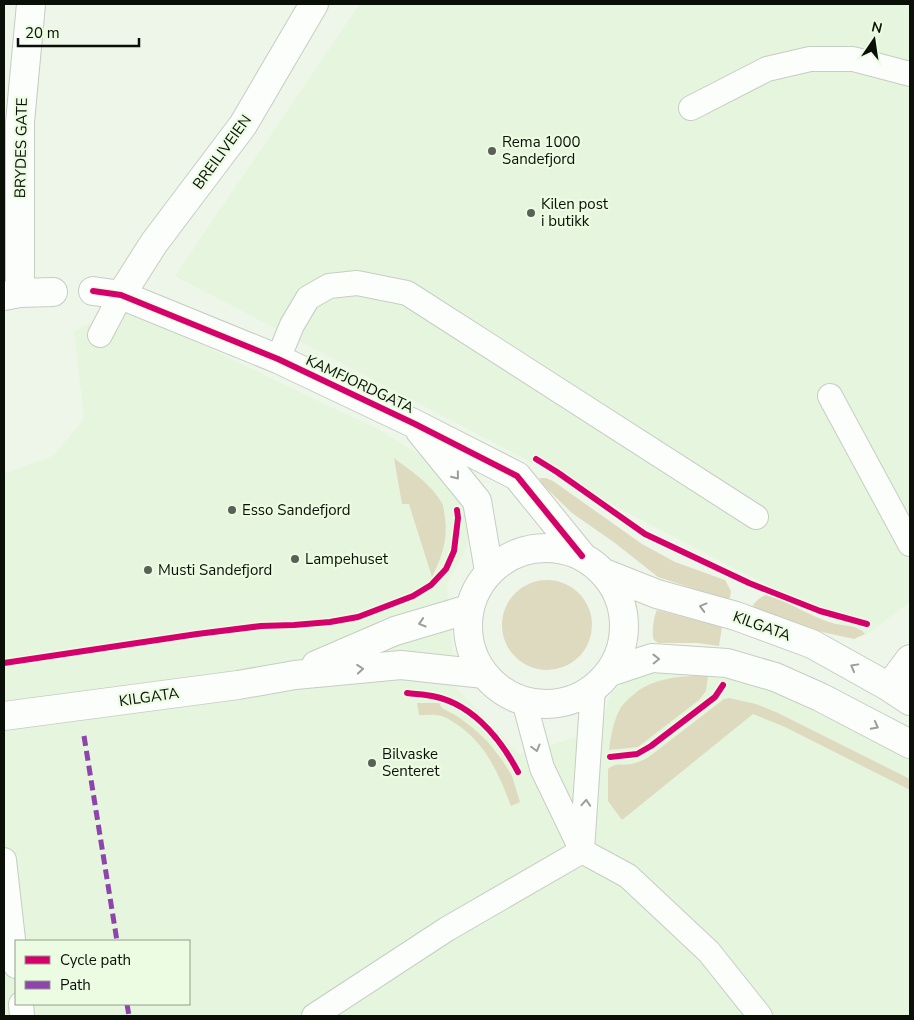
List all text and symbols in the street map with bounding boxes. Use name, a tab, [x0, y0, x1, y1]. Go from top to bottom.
scale bar	[18, 15, 139, 47]
north arrow	[849, 15, 899, 65]
text: N	[870, 17, 884, 38]
text: 20 m	[25, 23, 60, 43]
street label: BRYDES GATE	[10, 98, 32, 198]
street label: BREILIVEIEN	[188, 111, 256, 193]
place label: Rema 1000 Sandefjord	[502, 132, 581, 169]
marker: Rema 1000 Sandefjord	[486, 145, 498, 157]
place label: Kilen post i butikk	[541, 194, 609, 231]
marker: Kilen post i butikk	[525, 207, 537, 219]
street label: KAMFJORDGATA	[303, 350, 417, 418]
one-way arrow	[451, 470, 460, 479]
place label: Esso Sandefjord	[242, 500, 351, 520]
marker: Esso Sandefjord	[226, 504, 238, 516]
place label: Lampehuset	[305, 549, 389, 569]
marker: Lampehuset	[289, 553, 301, 565]
place label: Musti Sandefjord	[158, 560, 272, 580]
marker: Musti Sandefjord	[142, 564, 154, 576]
one-way arrow	[700, 602, 708, 612]
street label: KILGATA	[730, 606, 794, 646]
one-way arrow	[418, 617, 427, 627]
one-way arrow	[653, 654, 661, 664]
one-way arrow	[850, 663, 859, 673]
one-way arrow	[357, 664, 365, 675]
street label: KILGATA	[118, 683, 180, 711]
one-way arrow	[870, 720, 879, 730]
one-way arrow	[531, 743, 541, 751]
place label: Bilvaske Senteret	[382, 744, 440, 781]
marker: Bilvaske Senteret	[366, 757, 378, 769]
one-way arrow	[580, 798, 591, 806]
legend	[15, 940, 190, 1005]
text: Cycle path	[60, 950, 131, 970]
text: Path	[60, 975, 91, 995]

